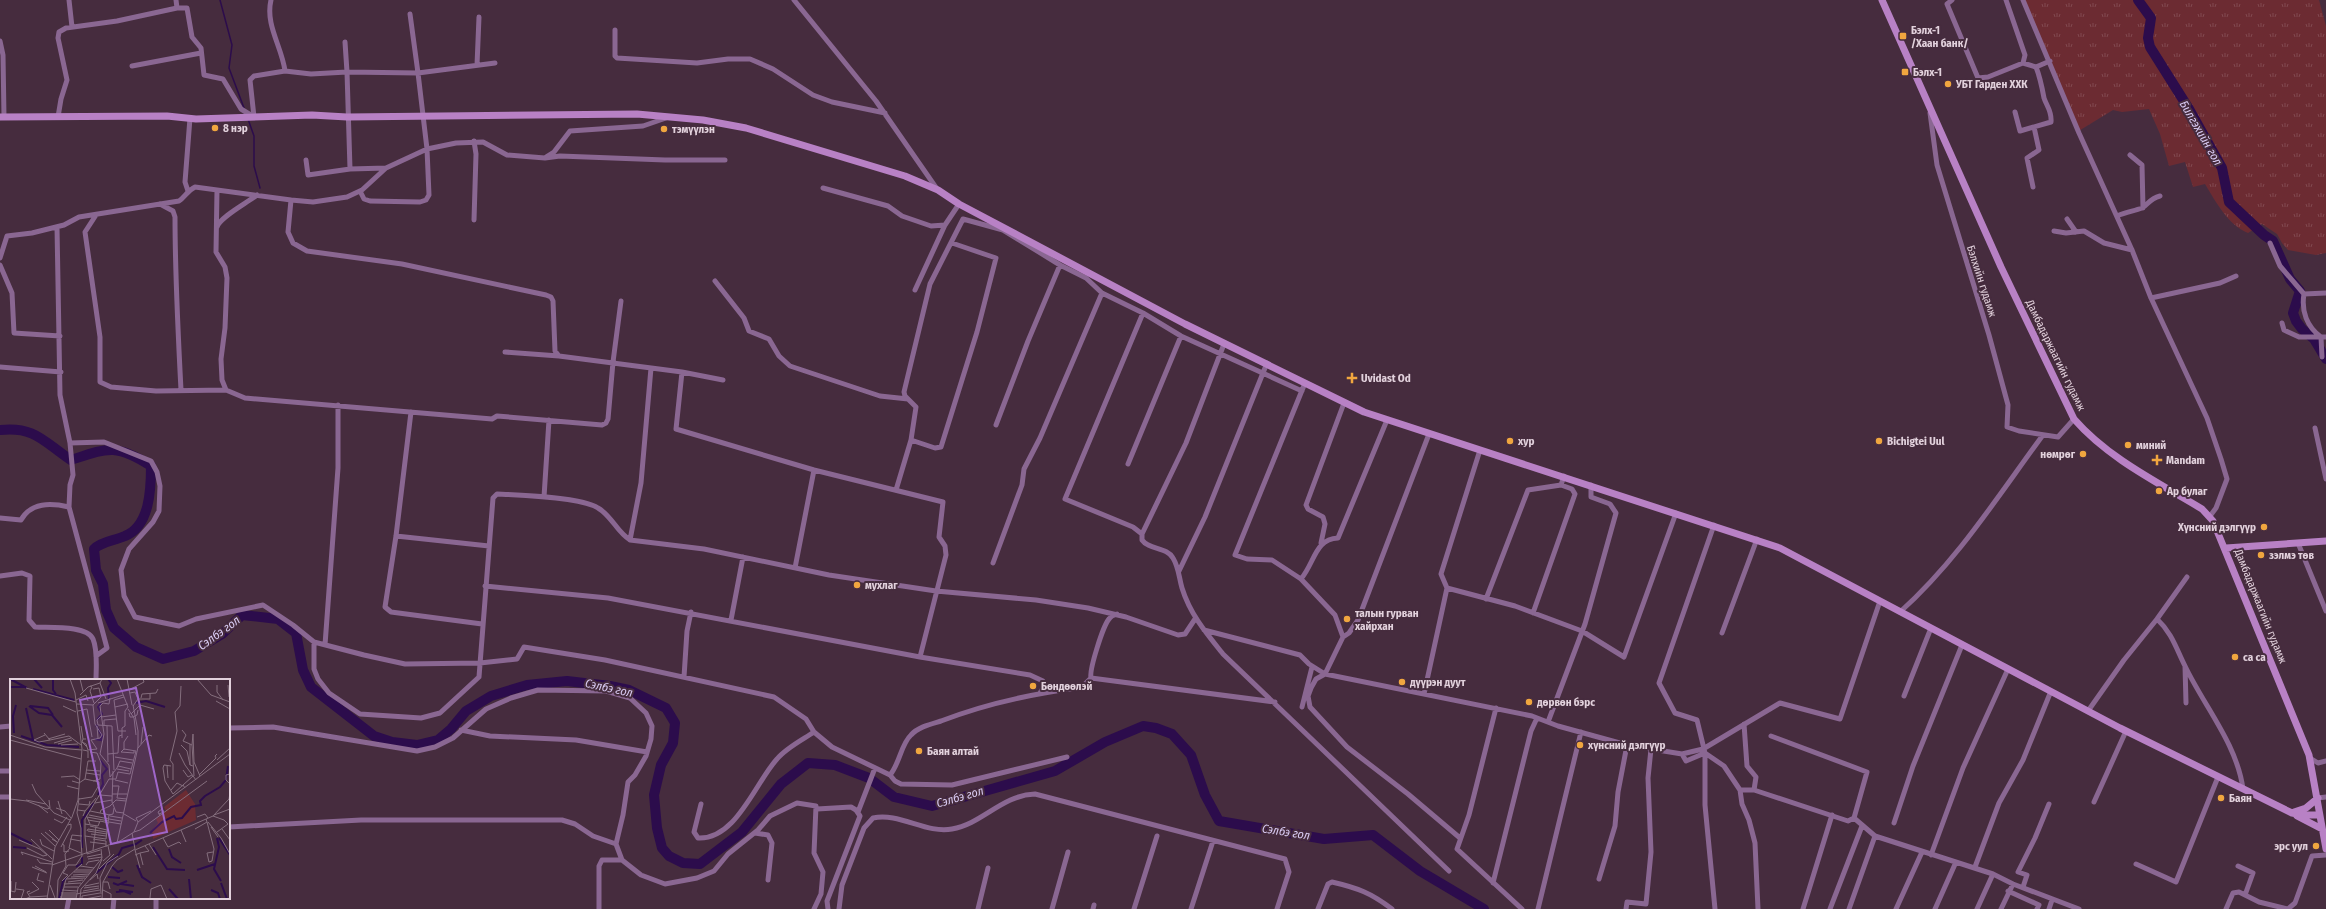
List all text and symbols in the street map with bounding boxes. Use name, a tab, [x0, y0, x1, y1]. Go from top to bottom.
place label: Бэлх-1 /Хаан банк/	[1911, 24, 1968, 50]
marker: Бэлх-1 /Хаан банк/	[1898, 31, 1908, 41]
place label: Бэлх-1	[1913, 66, 1942, 79]
marker: Бэлх-1	[1900, 67, 1910, 77]
place label: УБТ Гарден ХХК	[1955, 78, 2028, 91]
marker: УБТ Гарден ХХК	[1943, 79, 1953, 89]
water label: Билгэхийн гол	[2177, 98, 2225, 168]
place label: 8 нэр	[223, 122, 248, 135]
marker: 8 нэр	[210, 123, 220, 133]
place label: тэмүүлэн	[672, 123, 715, 136]
marker: тэмүүлэн	[659, 124, 669, 134]
street label: Бэлхийн гудамж	[1964, 244, 1999, 319]
street label: Дамбадаржаагийн гудамж	[2023, 297, 2088, 413]
marker: Uvidast Od	[1346, 372, 1358, 384]
place label: Uvidast Od	[1361, 372, 1411, 385]
place label: хур	[1517, 435, 1534, 448]
place label: Bichigtei Uul	[1887, 435, 1945, 448]
marker: хур	[1505, 436, 1515, 446]
marker: Bichigtei Uul	[1874, 436, 1884, 446]
place label: миний	[2136, 439, 2166, 452]
marker: миний	[2123, 440, 2133, 450]
place label: нөмрөг	[2040, 448, 2076, 461]
marker: нөмрөг	[2078, 449, 2088, 459]
marker: Mandam	[2151, 454, 2163, 466]
place label: Mandam	[2166, 454, 2205, 467]
place label: Ар булаг	[2166, 485, 2208, 498]
marker: Ар булаг	[2154, 486, 2164, 496]
place label: Хүнсний дэлгүүр	[2177, 521, 2256, 534]
marker: Хүнсний дэлгүүр	[2259, 522, 2269, 532]
street label: Дамбадаржаагийн гудамж	[2231, 546, 2289, 665]
place label: зэлмэ төв	[2269, 549, 2314, 562]
marker: зэлмэ төв	[2256, 550, 2266, 560]
place label: мухлаг	[865, 579, 898, 592]
marker: мухлаг	[852, 580, 862, 590]
place label: талын гурван хайрхан	[1354, 607, 1419, 633]
water label: Сэлбэ гол	[195, 613, 243, 653]
marker: талын гурван хайрхан	[1342, 614, 1352, 624]
place label: са са	[2243, 651, 2266, 664]
marker: са са	[2230, 652, 2240, 662]
water label: Сэлбэ гол	[584, 676, 634, 700]
place label: дүүрэн дуут	[1409, 676, 1466, 689]
marker: дүүрэн дуут	[1397, 677, 1407, 687]
inset map	[10, 679, 230, 899]
place label: Бөндөөлэй	[1041, 680, 1092, 693]
marker: Бөндөөлэй	[1028, 681, 1038, 691]
place label: дөрвөн бэрс	[1536, 696, 1595, 709]
marker: дөрвөн бэрс	[1524, 697, 1534, 707]
place label: хүнсний дэлгүүр	[1587, 739, 1666, 752]
marker: хүнсний дэлгүүр	[1575, 740, 1585, 750]
place label: Баян алтай	[927, 745, 979, 758]
marker: Баян алтай	[914, 746, 924, 756]
water label: Сэлбэ гол	[935, 784, 985, 810]
place label: Баян	[2229, 792, 2252, 805]
marker: Баян	[2216, 793, 2226, 803]
water label: Сэлбэ гол	[1261, 821, 1311, 843]
place label: эрс уул	[2274, 840, 2308, 853]
marker: эрс уул	[2311, 841, 2321, 851]

